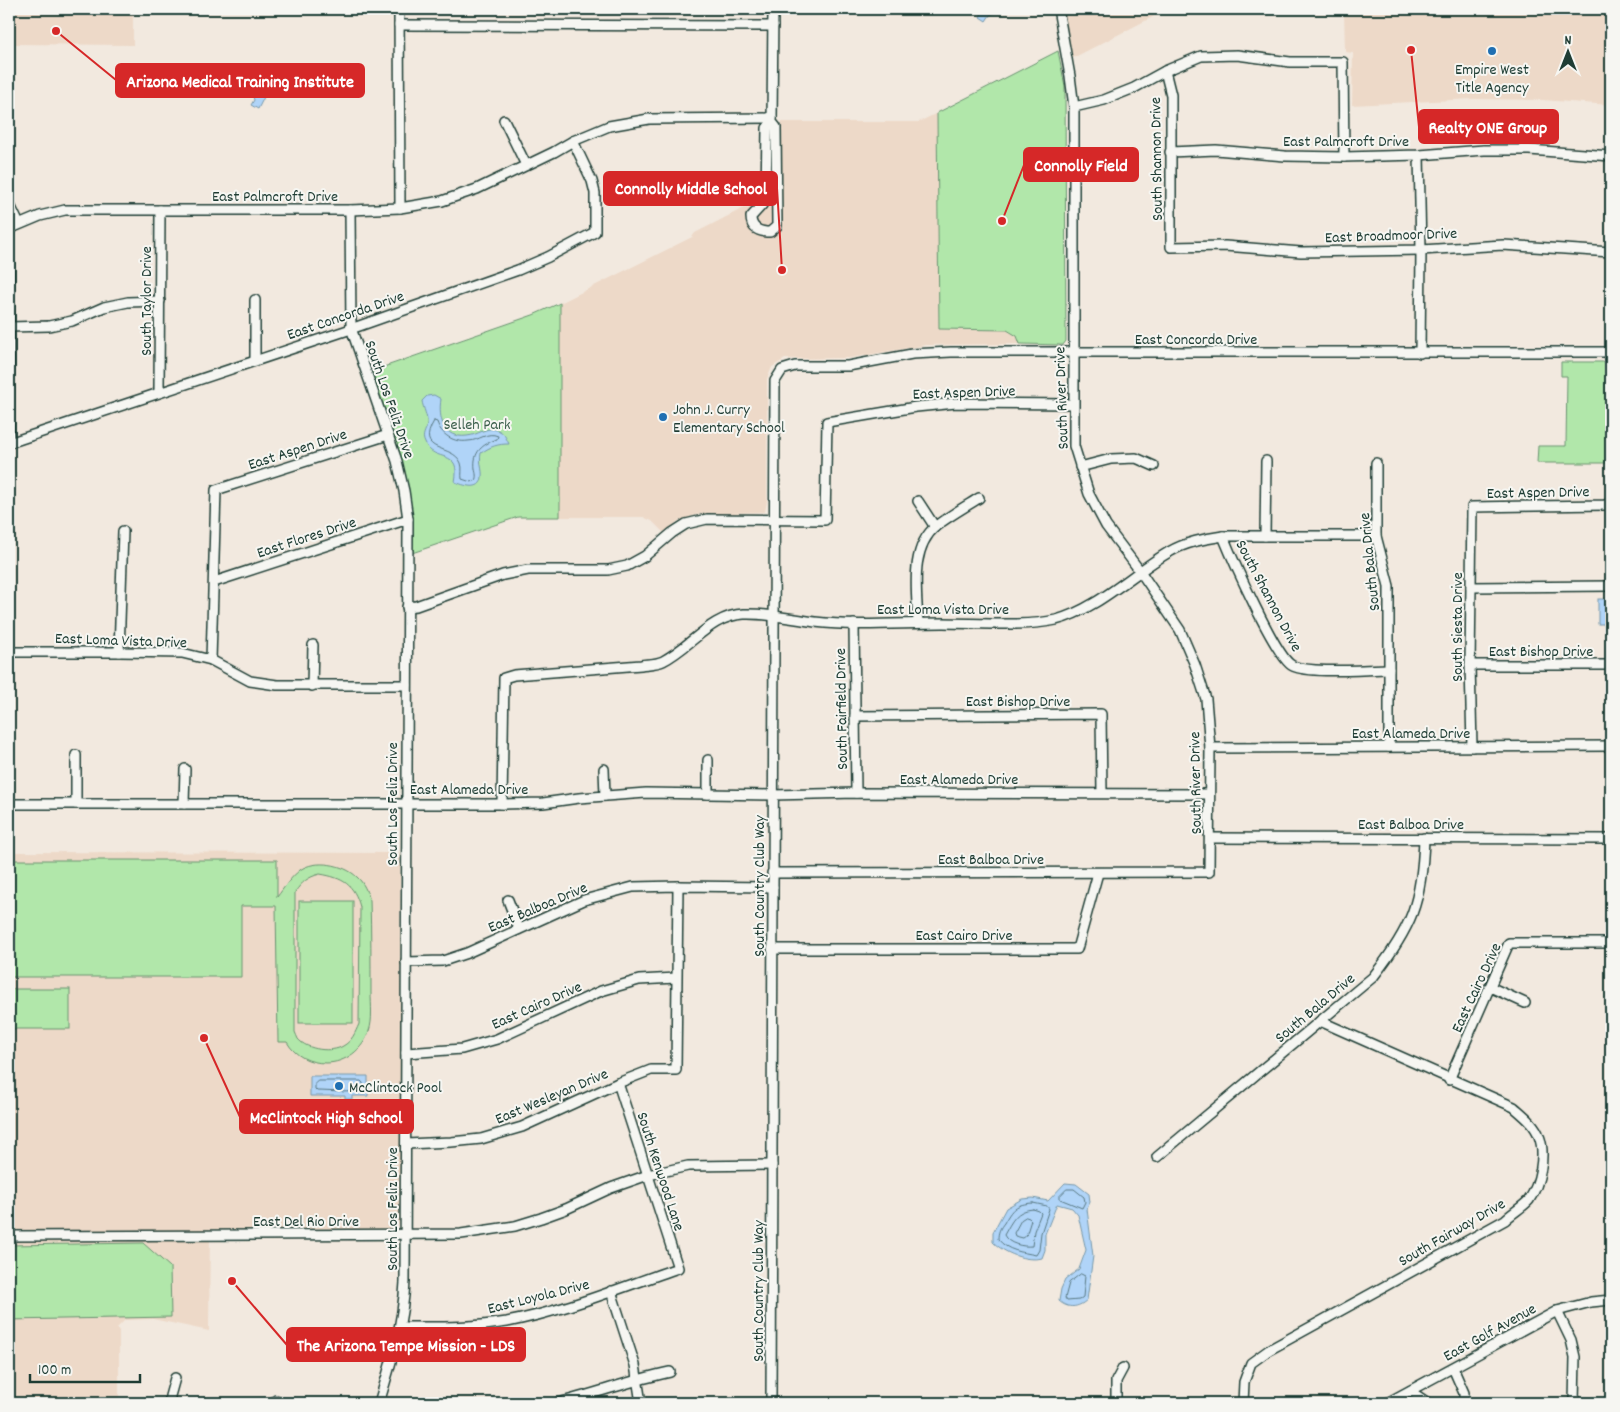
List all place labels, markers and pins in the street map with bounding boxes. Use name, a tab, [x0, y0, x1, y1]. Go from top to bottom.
marker: Empire West Title Agency	[1486, 45, 1498, 57]
place label: Empire West Title Agency	[1455, 59, 1529, 100]
callout: Arizona Medical Training Institute	[116, 64, 364, 97]
callout: Realty ONE Group	[1419, 110, 1558, 143]
callout: Connolly Field	[1024, 148, 1138, 181]
callout: Connolly Middle School	[604, 172, 777, 205]
place label: John J. Curry Elementary School	[673, 399, 785, 440]
marker: John J. Curry Elementary School	[657, 411, 669, 423]
place label: McClintock Pool	[349, 1077, 442, 1100]
marker: McClintock Pool	[333, 1080, 345, 1092]
callout: McClintock High School	[240, 1100, 413, 1133]
callout: The Arizona Tempe Mission - LDS	[287, 1328, 525, 1361]

